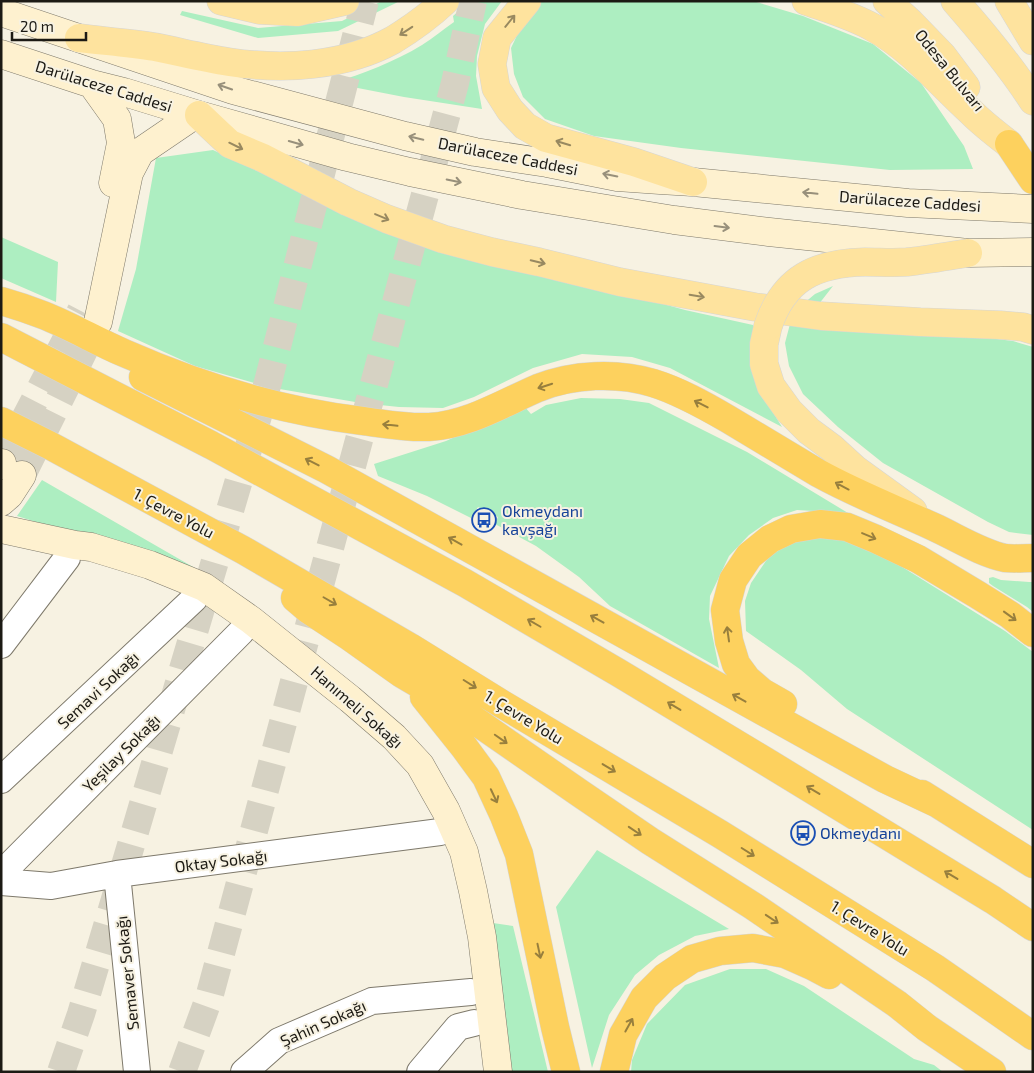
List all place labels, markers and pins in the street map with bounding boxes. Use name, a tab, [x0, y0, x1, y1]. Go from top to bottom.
place label: Okmeydanı kavşağı	[502, 501, 583, 539]
bus stop icon: Okmeydanı kavşağı	[471, 507, 497, 533]
bus stop icon: Okmeydanı	[790, 820, 816, 846]
place label: Okmeydanı	[820, 823, 901, 842]

